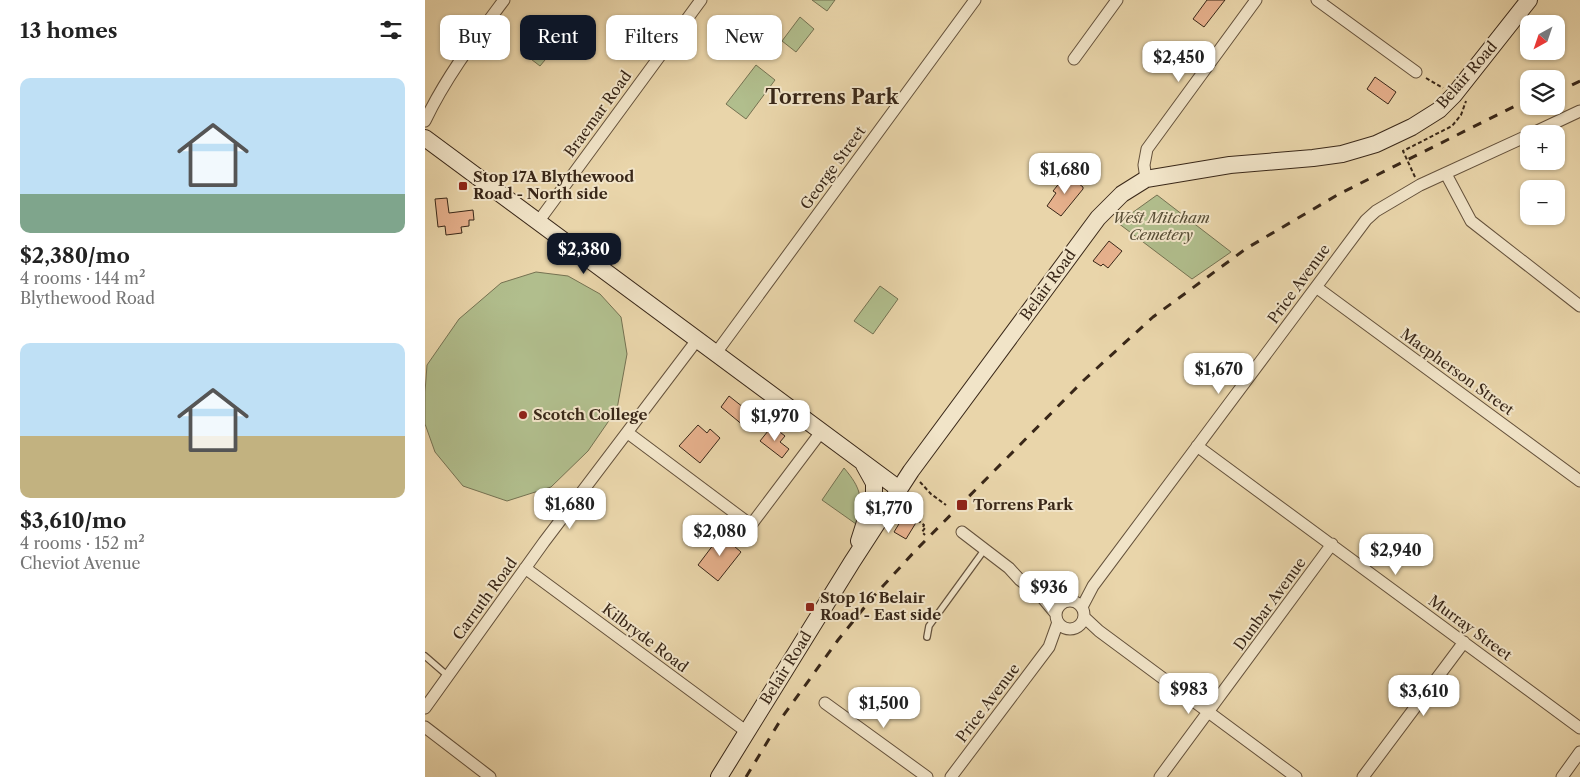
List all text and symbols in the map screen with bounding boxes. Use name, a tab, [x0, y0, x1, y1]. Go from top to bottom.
chip: Buy	[440, 15, 510, 60]
chip: Rent	[520, 15, 596, 60]
chip: Filters	[606, 15, 697, 60]
chip: New	[707, 15, 782, 60]
north arrow	[1520, 15, 1565, 60]
map controls	[1520, 15, 1565, 225]
icon: filters	[377, 16, 405, 44]
text: 13 homes	[20, 18, 118, 43]
street label: Belair Road	[1432, 37, 1501, 112]
pin: $2,450	[1138, 41, 1220, 83]
text: $2,450	[1153, 47, 1205, 67]
street label: Braemar Road	[560, 67, 635, 161]
button: layers	[1520, 70, 1565, 115]
district label: Torrens Park	[765, 85, 900, 109]
icon: home	[168, 110, 258, 200]
street label: George Street	[796, 122, 870, 213]
button: +	[1520, 125, 1565, 170]
pin: $1,680	[1024, 152, 1106, 195]
text: $1,680	[1040, 159, 1090, 179]
place label: Stop 17A Blythewood Road - North side	[473, 167, 634, 203]
marker: Stop 17A Blythewood Road - North side	[457, 180, 469, 192]
button: −	[1520, 180, 1565, 225]
park label: West Mitcham Cemetery	[1112, 208, 1210, 244]
pin: $2,380	[543, 232, 625, 275]
text: $2,380	[558, 239, 610, 259]
street label: Price Avenue	[1263, 240, 1334, 327]
text: $2,380/mo	[20, 243, 130, 268]
street label: Belair Road	[1016, 246, 1080, 324]
text: 4 rooms · 144 m²	[20, 268, 145, 288]
text: Blythewood Road	[20, 288, 155, 308]
street label: Macpherson Street	[1397, 324, 1518, 420]
pin: $1,670	[1178, 352, 1260, 395]
text: $1,670	[1195, 359, 1243, 379]
icon: home	[168, 375, 258, 465]
pin: $1,970	[734, 400, 816, 442]
place label: Scotch College	[533, 405, 647, 424]
text: $1,970	[751, 406, 799, 426]
marker: Scotch College	[517, 409, 529, 421]
pin: $1,680	[529, 488, 611, 530]
pin: $1,770	[848, 492, 930, 534]
text: $1,680	[545, 494, 595, 514]
place label: Torrens Park	[973, 495, 1074, 514]
text: $1,770	[865, 498, 913, 518]
marker: Torrens Park	[955, 498, 969, 512]
text: $3,610/mo	[20, 508, 126, 533]
pin: $2,080	[679, 514, 761, 557]
text: $2,080	[694, 521, 746, 541]
text: 4 rooms · 152 m²	[20, 533, 145, 553]
pin: $2,940	[1355, 534, 1437, 576]
text: $2,940	[1370, 540, 1422, 560]
text: Cheviot Avenue	[20, 553, 141, 573]
street label: Dunbar Avenue	[1229, 553, 1310, 654]
street label: Carruth Road	[448, 554, 521, 644]
pin: $936	[1019, 570, 1079, 613]
text: $936	[1030, 577, 1068, 597]
place label: Stop 16 Belair Road - East side	[820, 588, 941, 624]
street label: Murray Street	[1425, 591, 1516, 665]
street label: Kilbryde Road	[599, 599, 692, 676]
marker: Stop 16 Belair Road - East side	[804, 601, 816, 613]
street label: Belair Road	[756, 628, 816, 708]
street label: Price Avenue	[952, 660, 1023, 746]
pin: $983	[1159, 672, 1219, 715]
pin: $3,610	[1383, 674, 1465, 717]
text: $983	[1170, 679, 1208, 699]
text: $3,610	[1399, 681, 1449, 701]
pin: $1,500	[843, 686, 925, 729]
text: $1,500	[859, 693, 909, 713]

